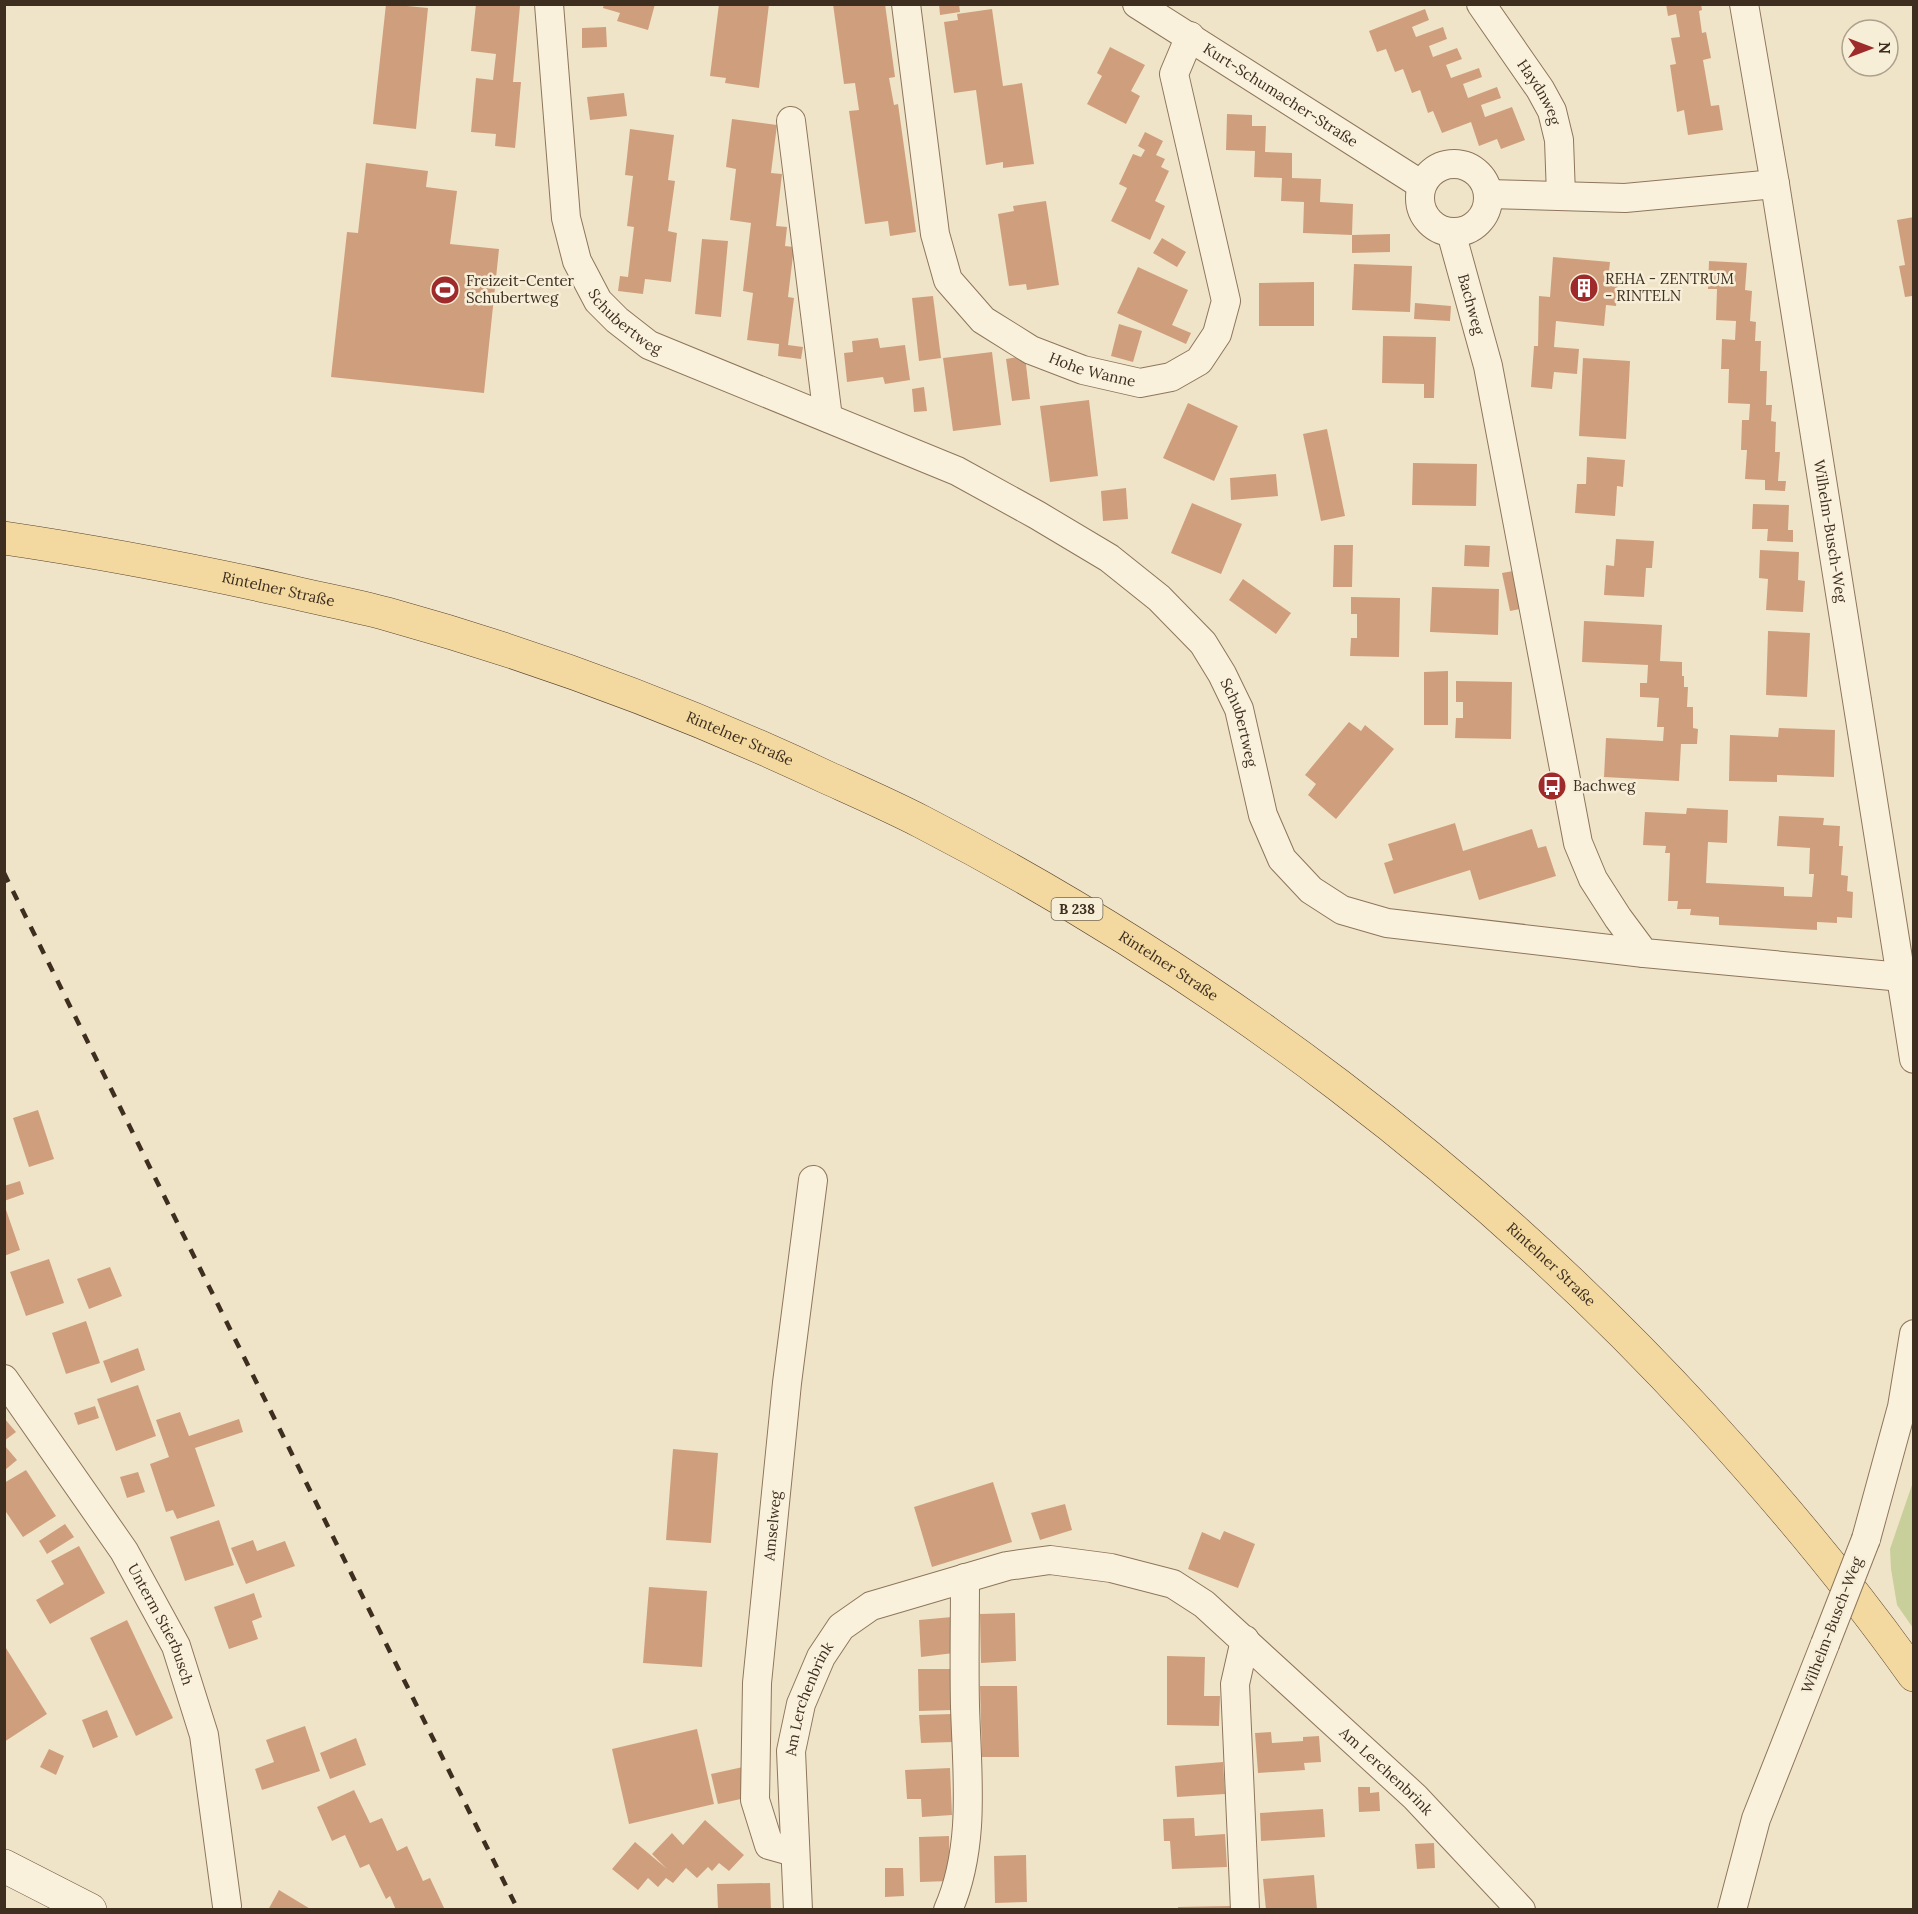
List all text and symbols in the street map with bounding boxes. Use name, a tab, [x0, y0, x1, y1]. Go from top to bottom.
north arrow	[1840, 18, 1900, 78]
street label: Kurt-Schumacher-Straße	[1200, 39, 1362, 151]
text: N	[1875, 42, 1895, 54]
street label: Haydnweg	[1513, 55, 1565, 127]
place label: REHA - ZENTRUM - RINTELN	[1605, 269, 1734, 305]
place label: Freizeit-Center Schubertweg	[466, 271, 575, 307]
street label: Bachweg	[1454, 272, 1489, 337]
building icon: REHA - ZENTRUM - RINTELN	[1568, 272, 1600, 304]
sports icon: Freizeit-Center Schubertweg	[429, 274, 461, 306]
street label: Schubertweg	[584, 285, 665, 358]
street label: Hohe Wanne	[1046, 348, 1138, 391]
street label: Wilhelm-Busch-Weg	[1810, 458, 1851, 604]
street label: Rintelner Straße	[220, 567, 337, 610]
street label: Schubertweg	[1216, 675, 1262, 769]
street label: Rintelner Straße	[683, 707, 797, 770]
bus stop icon: Bachweg	[1536, 770, 1568, 802]
place label: Bachweg	[1573, 776, 1636, 795]
road number: B 238	[1052, 898, 1102, 920]
street label: Rintelner Straße	[1115, 926, 1222, 1005]
street label: Rintelner Straße	[1503, 1218, 1600, 1310]
street label: Amselweg	[759, 1489, 785, 1563]
street label: Wilhelm-Busch-Weg	[1797, 1553, 1867, 1696]
street label: Unterm Stierbusch	[124, 1560, 198, 1687]
street label: Am Lerchenbrink	[781, 1638, 837, 1758]
street label: Am Lerchenbrink	[1335, 1722, 1437, 1819]

